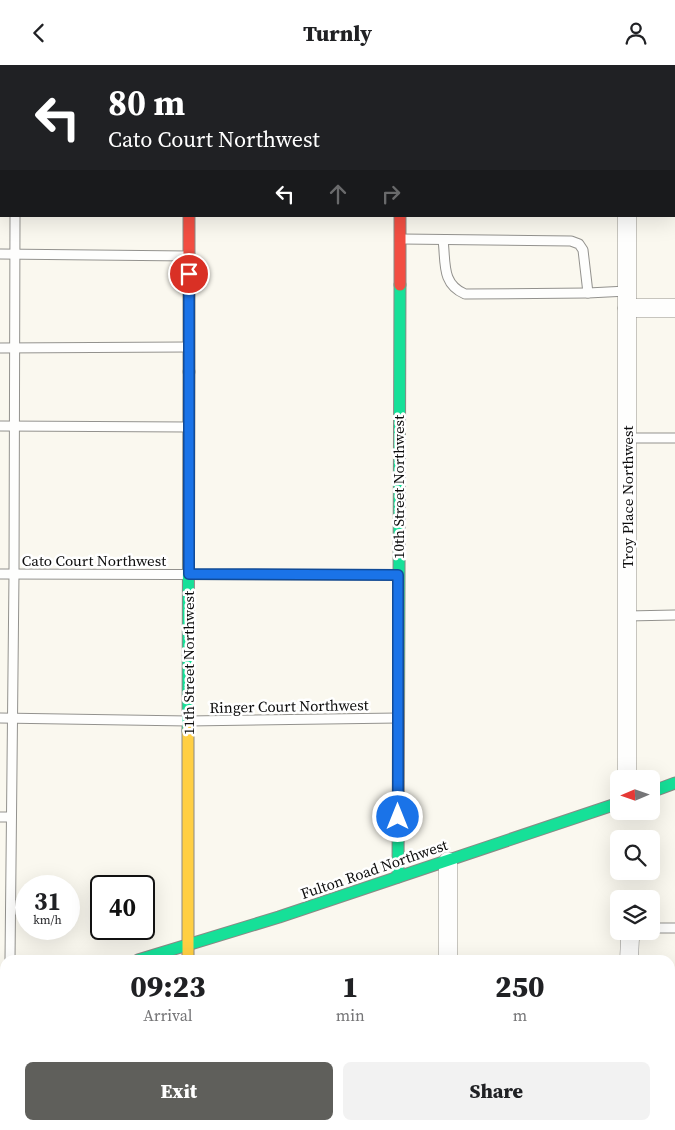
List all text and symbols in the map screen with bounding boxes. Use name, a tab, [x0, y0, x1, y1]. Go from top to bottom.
text: Turnly	[303, 18, 372, 48]
icon: back	[25, 19, 53, 47]
icon: person	[622, 19, 650, 47]
text: 80 m	[108, 79, 185, 127]
icon: left	[25, 85, 90, 150]
text: Cato Court Northwest	[108, 124, 320, 154]
icon: left	[271, 180, 299, 208]
icon: ahead	[324, 180, 352, 208]
icon: right	[377, 180, 405, 208]
pin	[168, 253, 210, 295]
icon: arrive	[175, 260, 203, 288]
street label: 10th Street Northwest	[388, 415, 409, 559]
street label: Troy Place Northwest	[617, 426, 638, 568]
street label: Cato Court Northwest	[22, 550, 166, 571]
street label: 11th Street Northwest	[178, 591, 199, 735]
street label: Ringer Court Northwest	[209, 694, 369, 718]
north arrow	[610, 770, 660, 820]
map controls	[610, 770, 660, 940]
position arrow	[371, 790, 423, 842]
button: search	[610, 830, 660, 880]
street label: Fulton Road Northwest	[298, 834, 450, 904]
speed limit sign: 40	[90, 875, 155, 940]
text: 31	[34, 884, 61, 918]
button: layers	[610, 890, 660, 940]
text: km/h	[33, 912, 62, 928]
text: 09:23	[130, 966, 205, 1007]
text: 1	[342, 966, 359, 1007]
text: 250	[495, 966, 545, 1007]
text: Arrival	[143, 1004, 193, 1026]
text: min	[336, 1004, 365, 1026]
text: m	[513, 1004, 527, 1026]
button: Exit	[25, 1062, 333, 1120]
button: Share	[343, 1062, 650, 1120]

